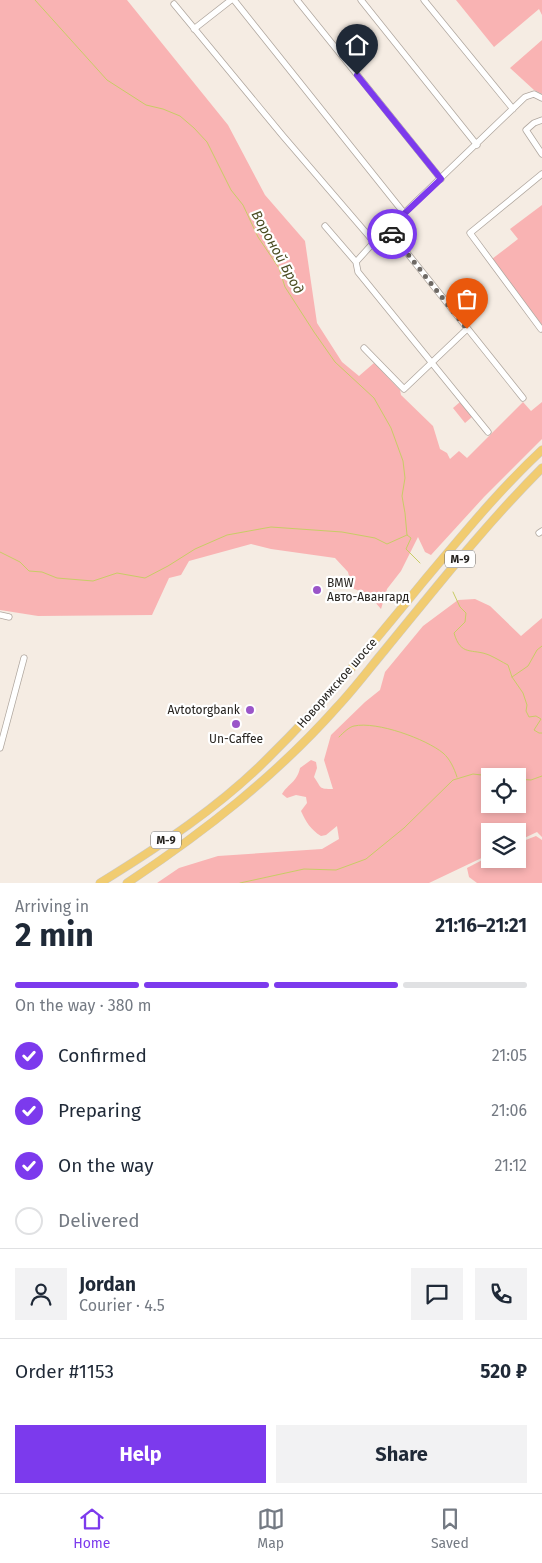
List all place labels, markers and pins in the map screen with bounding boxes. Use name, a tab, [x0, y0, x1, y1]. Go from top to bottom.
pin	[336, 24, 378, 75]
pin	[446, 278, 488, 329]
place label: BMW Авто-Авангард	[327, 576, 410, 604]
marker: BMW Авто-Авангард	[311, 584, 323, 596]
place label: Avtotorgbank	[167, 703, 241, 717]
marker: Avtotorgbank	[244, 704, 256, 716]
marker: Un-Caffee	[230, 718, 242, 730]
place label: Un-Caffee	[209, 732, 263, 746]

